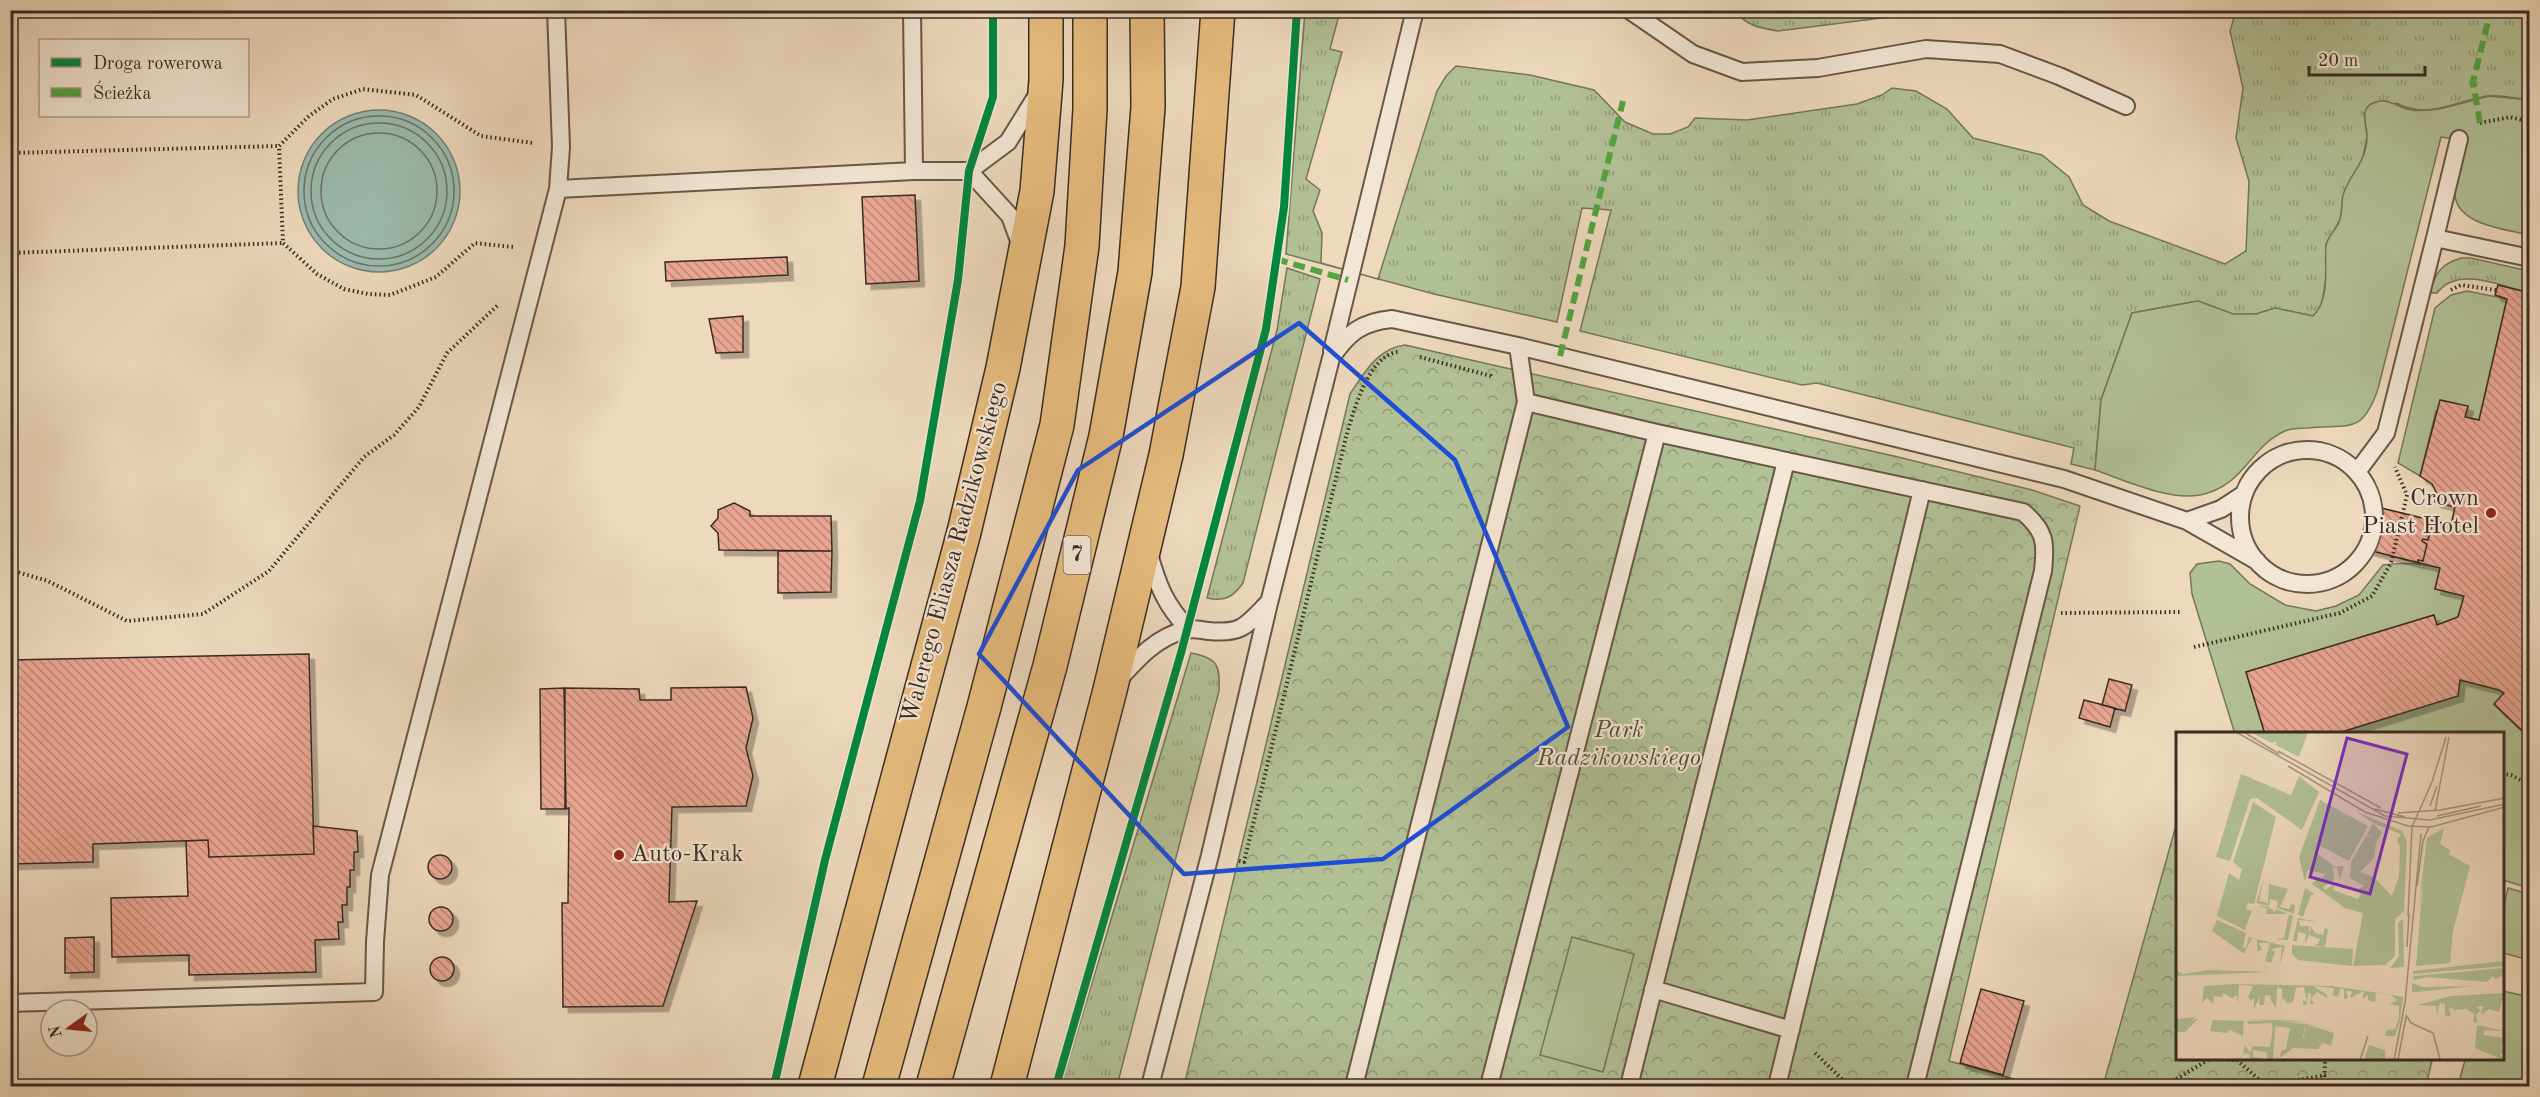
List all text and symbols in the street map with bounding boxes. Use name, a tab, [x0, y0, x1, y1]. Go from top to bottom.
legend	[39, 39, 249, 117]
scale bar	[2309, 39, 2424, 77]
text: 20 m	[2318, 52, 2358, 70]
text: Droga rowerowa	[93, 55, 223, 73]
text: Ścieżka	[93, 80, 151, 103]
street label: Walerego Eliasza Radzikowskiego	[898, 379, 1012, 727]
place label: Crown Piast Hotel	[2362, 487, 2479, 539]
marker: Crown Piast Hotel	[2484, 506, 2498, 520]
road number: 7	[1064, 536, 1090, 574]
park label: Park Radzikowskiego	[1536, 719, 1701, 771]
inset map	[2176, 732, 2504, 1061]
place label: Auto-Krak	[631, 843, 744, 867]
marker: Auto-Krak	[612, 848, 626, 862]
north arrow	[39, 998, 99, 1058]
text: N	[47, 1023, 66, 1039]

